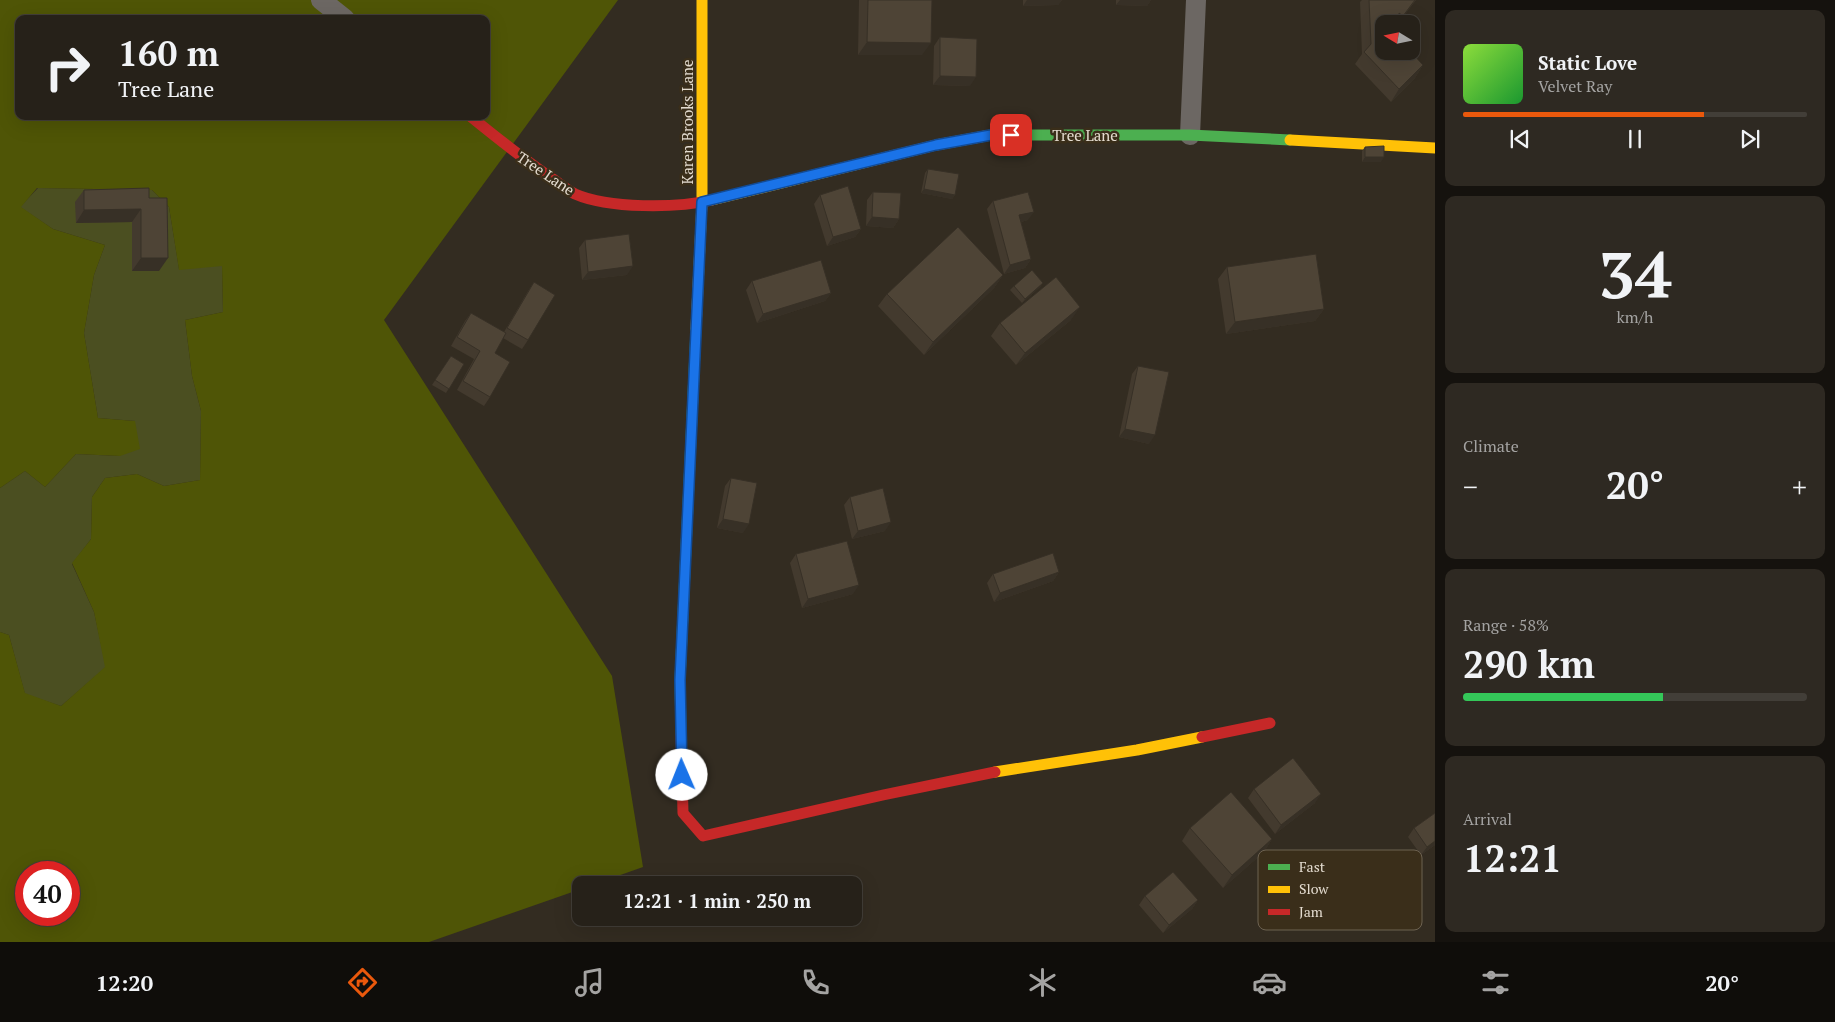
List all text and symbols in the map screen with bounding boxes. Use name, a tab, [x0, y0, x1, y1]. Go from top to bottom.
north arrow	[1375, 15, 1420, 60]
map controls	[1375, 15, 1420, 60]
text: 160 m	[118, 30, 219, 76]
icon: right	[35, 35, 100, 100]
text: Static Love	[1538, 50, 1637, 75]
street label: Karen Brooks Lane	[677, 60, 697, 184]
text: Tree Lane	[118, 74, 214, 103]
text: Velvet Ray	[1538, 75, 1612, 97]
pin	[990, 114, 1032, 156]
icon: arrive	[997, 121, 1025, 149]
street label: Tree Lane	[1052, 125, 1118, 145]
icon: previous	[1506, 125, 1534, 153]
icon: pause	[1621, 125, 1649, 153]
icon: next	[1736, 125, 1764, 153]
street label: Tree Lane	[513, 146, 579, 200]
text: 34	[1598, 230, 1672, 317]
text: km/h	[1617, 306, 1653, 328]
text: Climate	[1463, 435, 1519, 457]
text: 20°	[1606, 460, 1664, 510]
text: −	[1463, 468, 1478, 505]
text: +	[1792, 468, 1807, 505]
text: Range · 58%	[1463, 614, 1549, 636]
text: 290 km	[1463, 639, 1595, 689]
position arrow	[655, 748, 707, 800]
text: Arrival	[1463, 808, 1512, 830]
text: 12:21	[1463, 833, 1562, 883]
legend	[1258, 850, 1422, 930]
text: Fast	[1299, 857, 1326, 876]
speed limit sign: 40	[15, 861, 80, 926]
text: Slow	[1299, 879, 1329, 898]
text: 12:21 · 1 min · 250 m	[623, 888, 811, 913]
text: Jam	[1299, 902, 1323, 921]
icon: directions	[345, 965, 380, 1000]
icon: music	[572, 965, 607, 1000]
icon: phone	[798, 965, 833, 1000]
icon: climate	[1025, 965, 1060, 1000]
icon: car	[1252, 965, 1287, 1000]
icon: filters	[1478, 965, 1513, 1000]
text: 12:20	[96, 968, 153, 997]
text: 20°	[1705, 968, 1739, 997]

